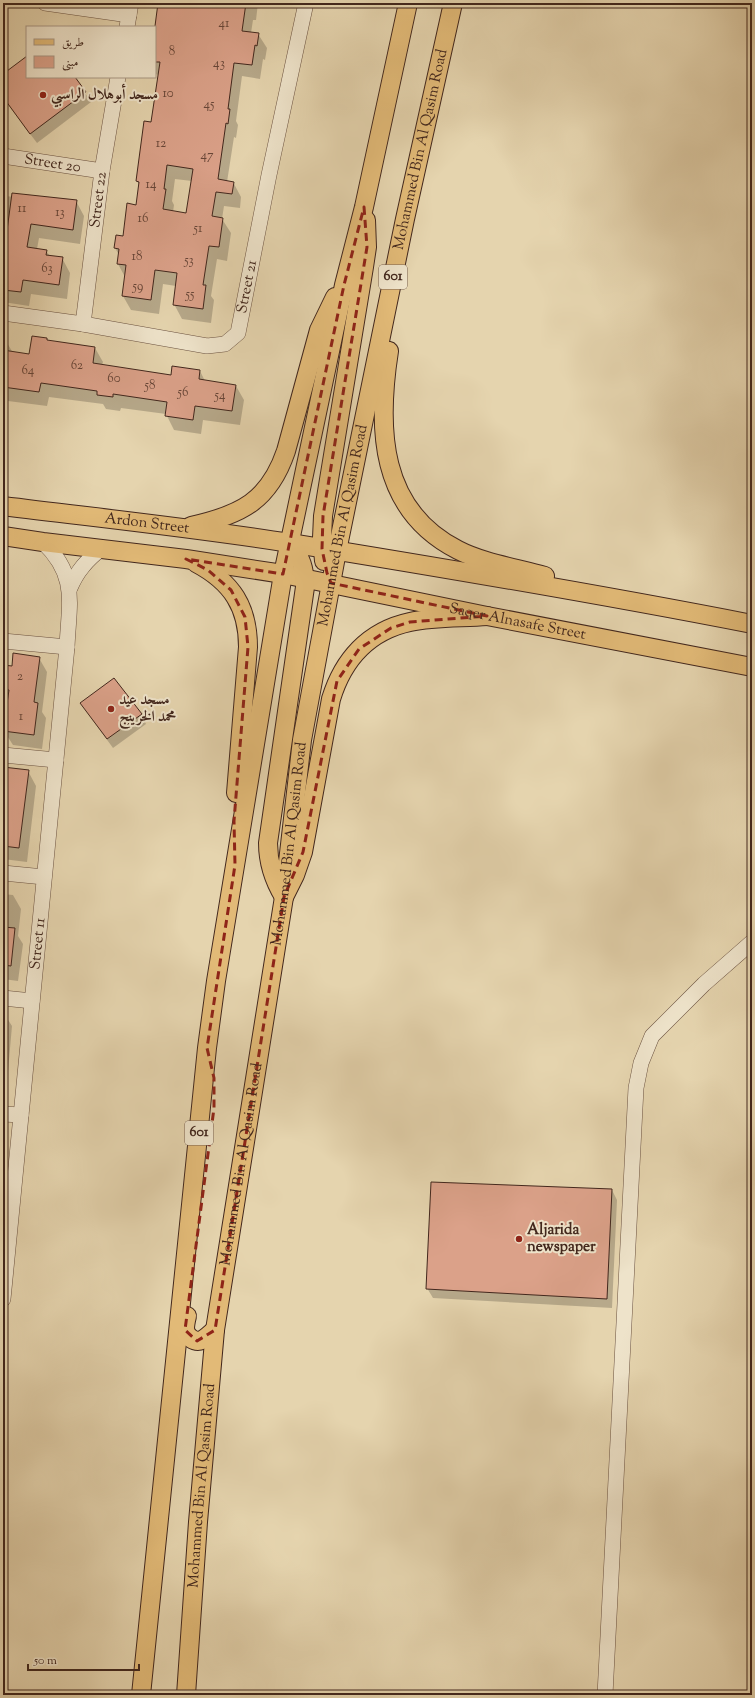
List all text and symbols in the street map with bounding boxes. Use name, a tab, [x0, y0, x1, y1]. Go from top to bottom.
house number: 41	[219, 15, 230, 33]
legend	[26, 26, 156, 78]
text: طريق	[62, 34, 84, 52]
house number: 8	[169, 43, 175, 61]
street label: Mohammed Bin Al Qasim Road	[388, 47, 453, 252]
text: مبنى	[62, 54, 78, 72]
house number: 43	[213, 55, 225, 73]
place label: مسجد أبوهلال الراسبي	[51, 83, 158, 108]
house number: 10	[162, 85, 174, 103]
marker: مسجد أبوهلال الراسبي	[38, 90, 48, 100]
house number: 45	[204, 96, 215, 114]
house number: 12	[156, 135, 166, 153]
house number: 47	[200, 147, 214, 165]
street label: Street 20	[23, 149, 82, 178]
street label: Street 22	[85, 171, 112, 229]
house number: 14	[146, 176, 157, 194]
house number: 11	[18, 200, 27, 218]
house number: 13	[55, 204, 65, 222]
house number: 16	[138, 210, 148, 228]
house number: 51	[193, 220, 203, 238]
house number: 18	[132, 248, 142, 266]
house number: 53	[183, 252, 194, 270]
street label: Street 21	[232, 258, 263, 315]
house number: 63	[41, 260, 53, 278]
road number: 601	[379, 265, 407, 289]
house number: 59	[132, 278, 143, 296]
house number: 55	[184, 286, 195, 304]
house number: 62	[71, 357, 83, 375]
house number: 64	[22, 362, 35, 380]
house number: 60	[107, 370, 121, 388]
house number: 58	[144, 377, 155, 395]
house number: 56	[177, 384, 188, 402]
house number: 54	[214, 387, 226, 405]
street label: Mohammed Bin Al Qasim Road	[313, 422, 373, 628]
street label: Ardon Street	[104, 508, 190, 539]
street label: Saqer Alnasafe Street	[447, 598, 588, 645]
house number: 2	[17, 668, 23, 686]
place label: مسجد عيد محمد الخرينج	[119, 690, 176, 730]
marker: مسجد عيد محمد الخرينج	[106, 704, 116, 714]
house number: 1	[19, 708, 24, 726]
street label: Mohammed Bin Al Qasim Road	[266, 740, 312, 947]
street label: Street 11	[25, 917, 51, 971]
street label: Mohammed Bin Al Qasim Road	[215, 1061, 268, 1267]
road number: 601	[185, 1121, 213, 1145]
place label: Aljarida newspaper	[527, 1220, 596, 1258]
marker: Aljarida newspaper	[514, 1234, 524, 1244]
street label: Mohammed Bin Al Qasim Road	[183, 1382, 221, 1589]
scale bar	[28, 1646, 139, 1672]
text: 50 m	[33, 1652, 57, 1670]

